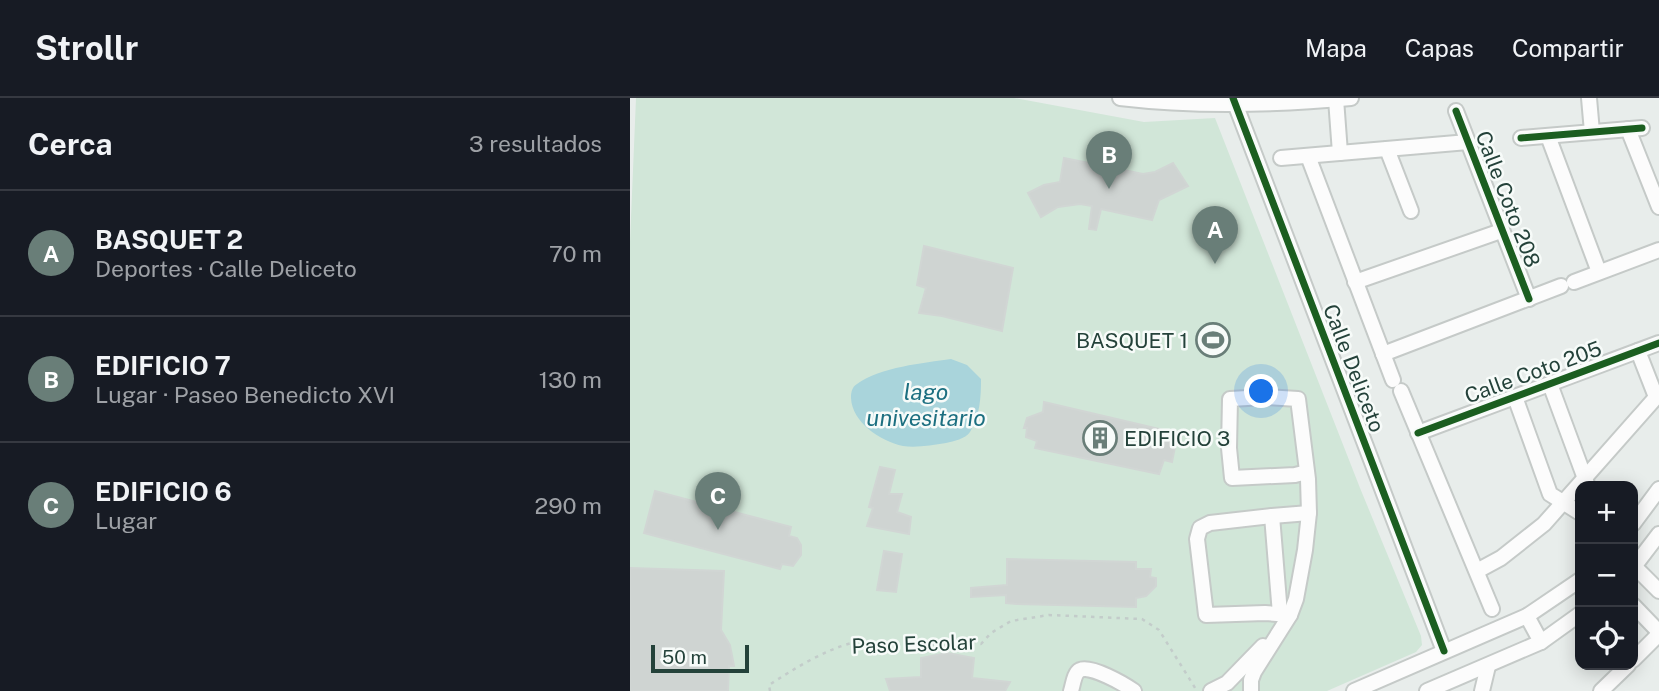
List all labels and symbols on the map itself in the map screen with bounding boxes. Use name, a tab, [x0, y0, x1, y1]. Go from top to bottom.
street label: Calle Coto 208	[1471, 127, 1545, 271]
pin: B	[1086, 131, 1132, 189]
pin: A	[1192, 206, 1238, 264]
street label: Calle Deliceto	[1318, 300, 1390, 436]
sports icon: BASQUET 1	[1194, 321, 1232, 359]
place label: BASQUET 1	[1076, 328, 1188, 353]
street label: Calle Coto 205	[1461, 336, 1605, 408]
your location	[1244, 374, 1278, 408]
water label: lago univesitario	[866, 378, 986, 431]
building icon: EDIFICIO 3	[1081, 419, 1119, 457]
place label: EDIFICIO 3	[1124, 426, 1230, 451]
pin: C	[695, 472, 741, 530]
street label: Paso Escolar	[851, 629, 977, 659]
scale bar	[651, 642, 749, 674]

